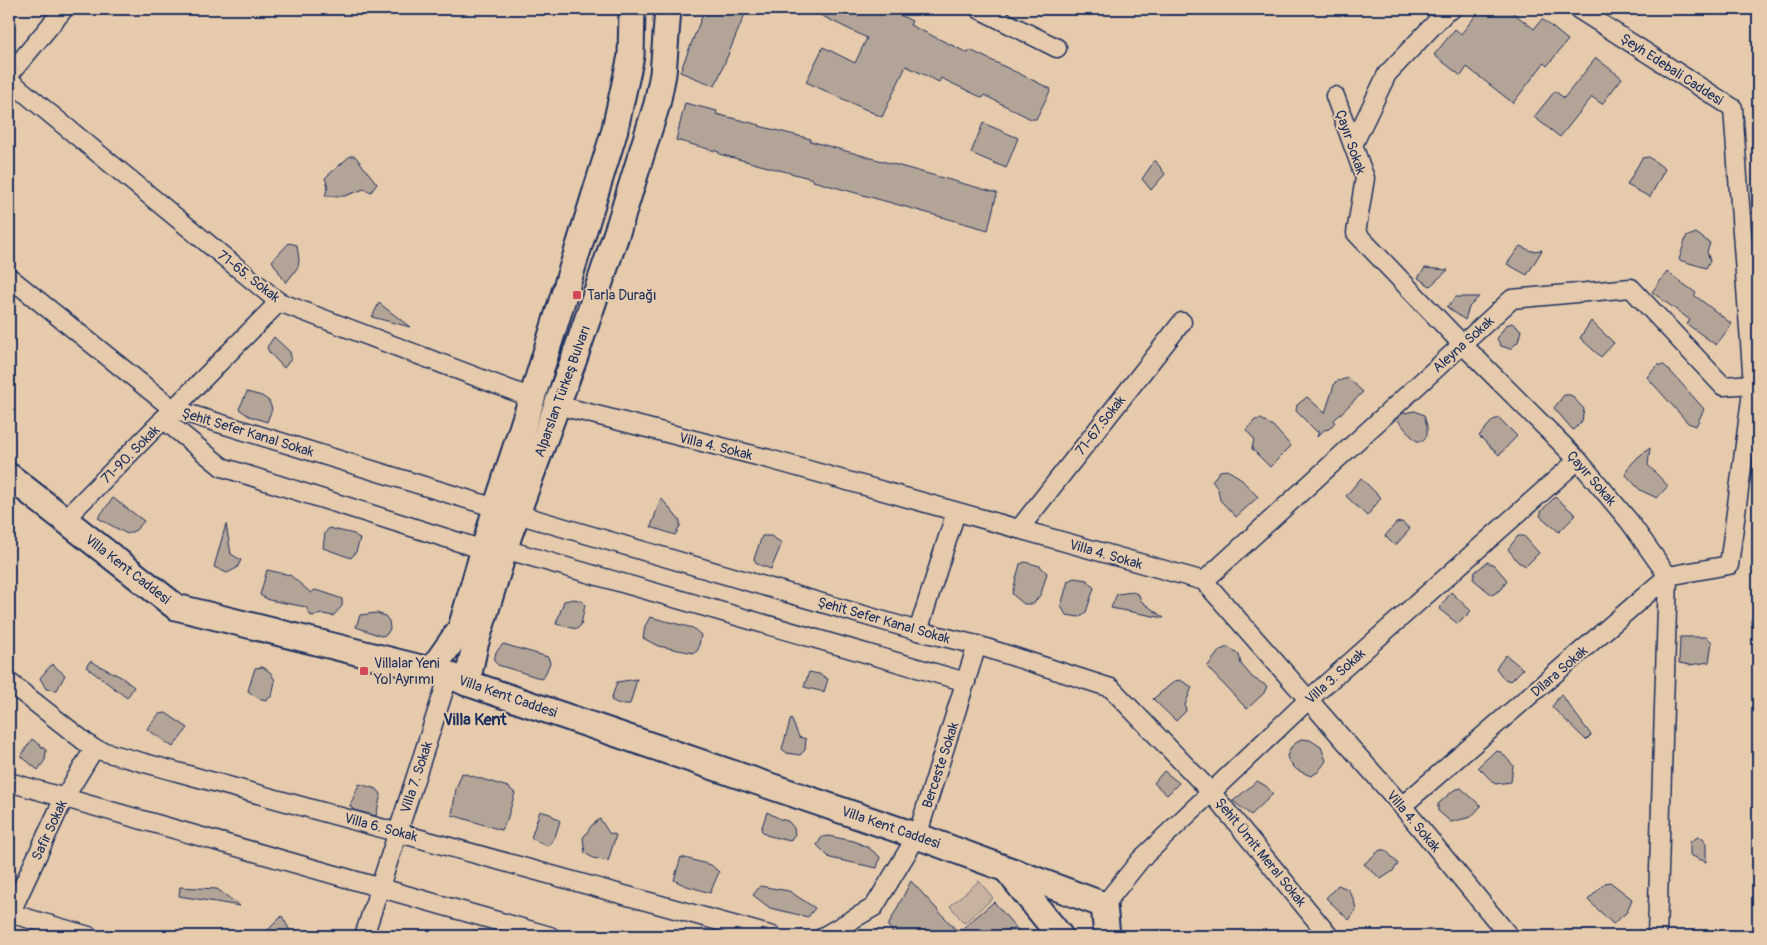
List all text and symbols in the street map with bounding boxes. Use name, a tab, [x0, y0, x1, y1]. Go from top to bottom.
street label: Şeyh Edebali Caddesi	[1617, 30, 1727, 109]
street label: Çayır Sokak	[1332, 108, 1370, 177]
street label: 71-65. Sokak	[214, 247, 283, 306]
place label: Tarla Durağı	[587, 287, 656, 304]
marker: Tarla Durağı	[571, 289, 583, 301]
street label: Aleyna Sokak	[1429, 312, 1498, 376]
street label: Alparslan Türkeş Bulvarı	[531, 323, 594, 459]
street label: 71-67.Sokak	[1072, 392, 1129, 459]
street label: Şehit Sefer Kanal Sokak	[180, 404, 316, 461]
street label: 71-90. Sokak	[98, 422, 163, 487]
street label: Villa 4. Sokak	[677, 429, 755, 464]
street label: Çayır Sokak	[1563, 447, 1620, 509]
street label: Villa Kent Caddesi	[82, 531, 174, 608]
street label: Villa 4. Sokak	[1067, 536, 1144, 573]
street label: Şehit Sefer Kanal Sokak	[816, 593, 952, 648]
street label: Dilara Sokak	[1528, 642, 1591, 701]
street label: Villa 3. Sokak	[1302, 645, 1369, 708]
place label: Villalar Yeni Yol Ayrımı	[373, 655, 440, 688]
marker: Villalar Yeni Yol Ayrımı	[358, 665, 370, 677]
street label: Villa Kent Caddesi	[456, 671, 560, 721]
district label: Villa Kent	[443, 709, 507, 729]
street label: Berceste Sokak	[919, 720, 962, 810]
street label: Villa 7. Sokak	[397, 739, 436, 815]
street label: Villa 4. Sokak	[1383, 787, 1444, 856]
street label: Şehit Ümit Meral Sokak	[1212, 795, 1310, 910]
street label: Safir Sokak	[28, 797, 71, 863]
street label: Villa Kent Caddesi	[839, 803, 943, 852]
street label: Villa 6. Sokak	[342, 810, 420, 845]

